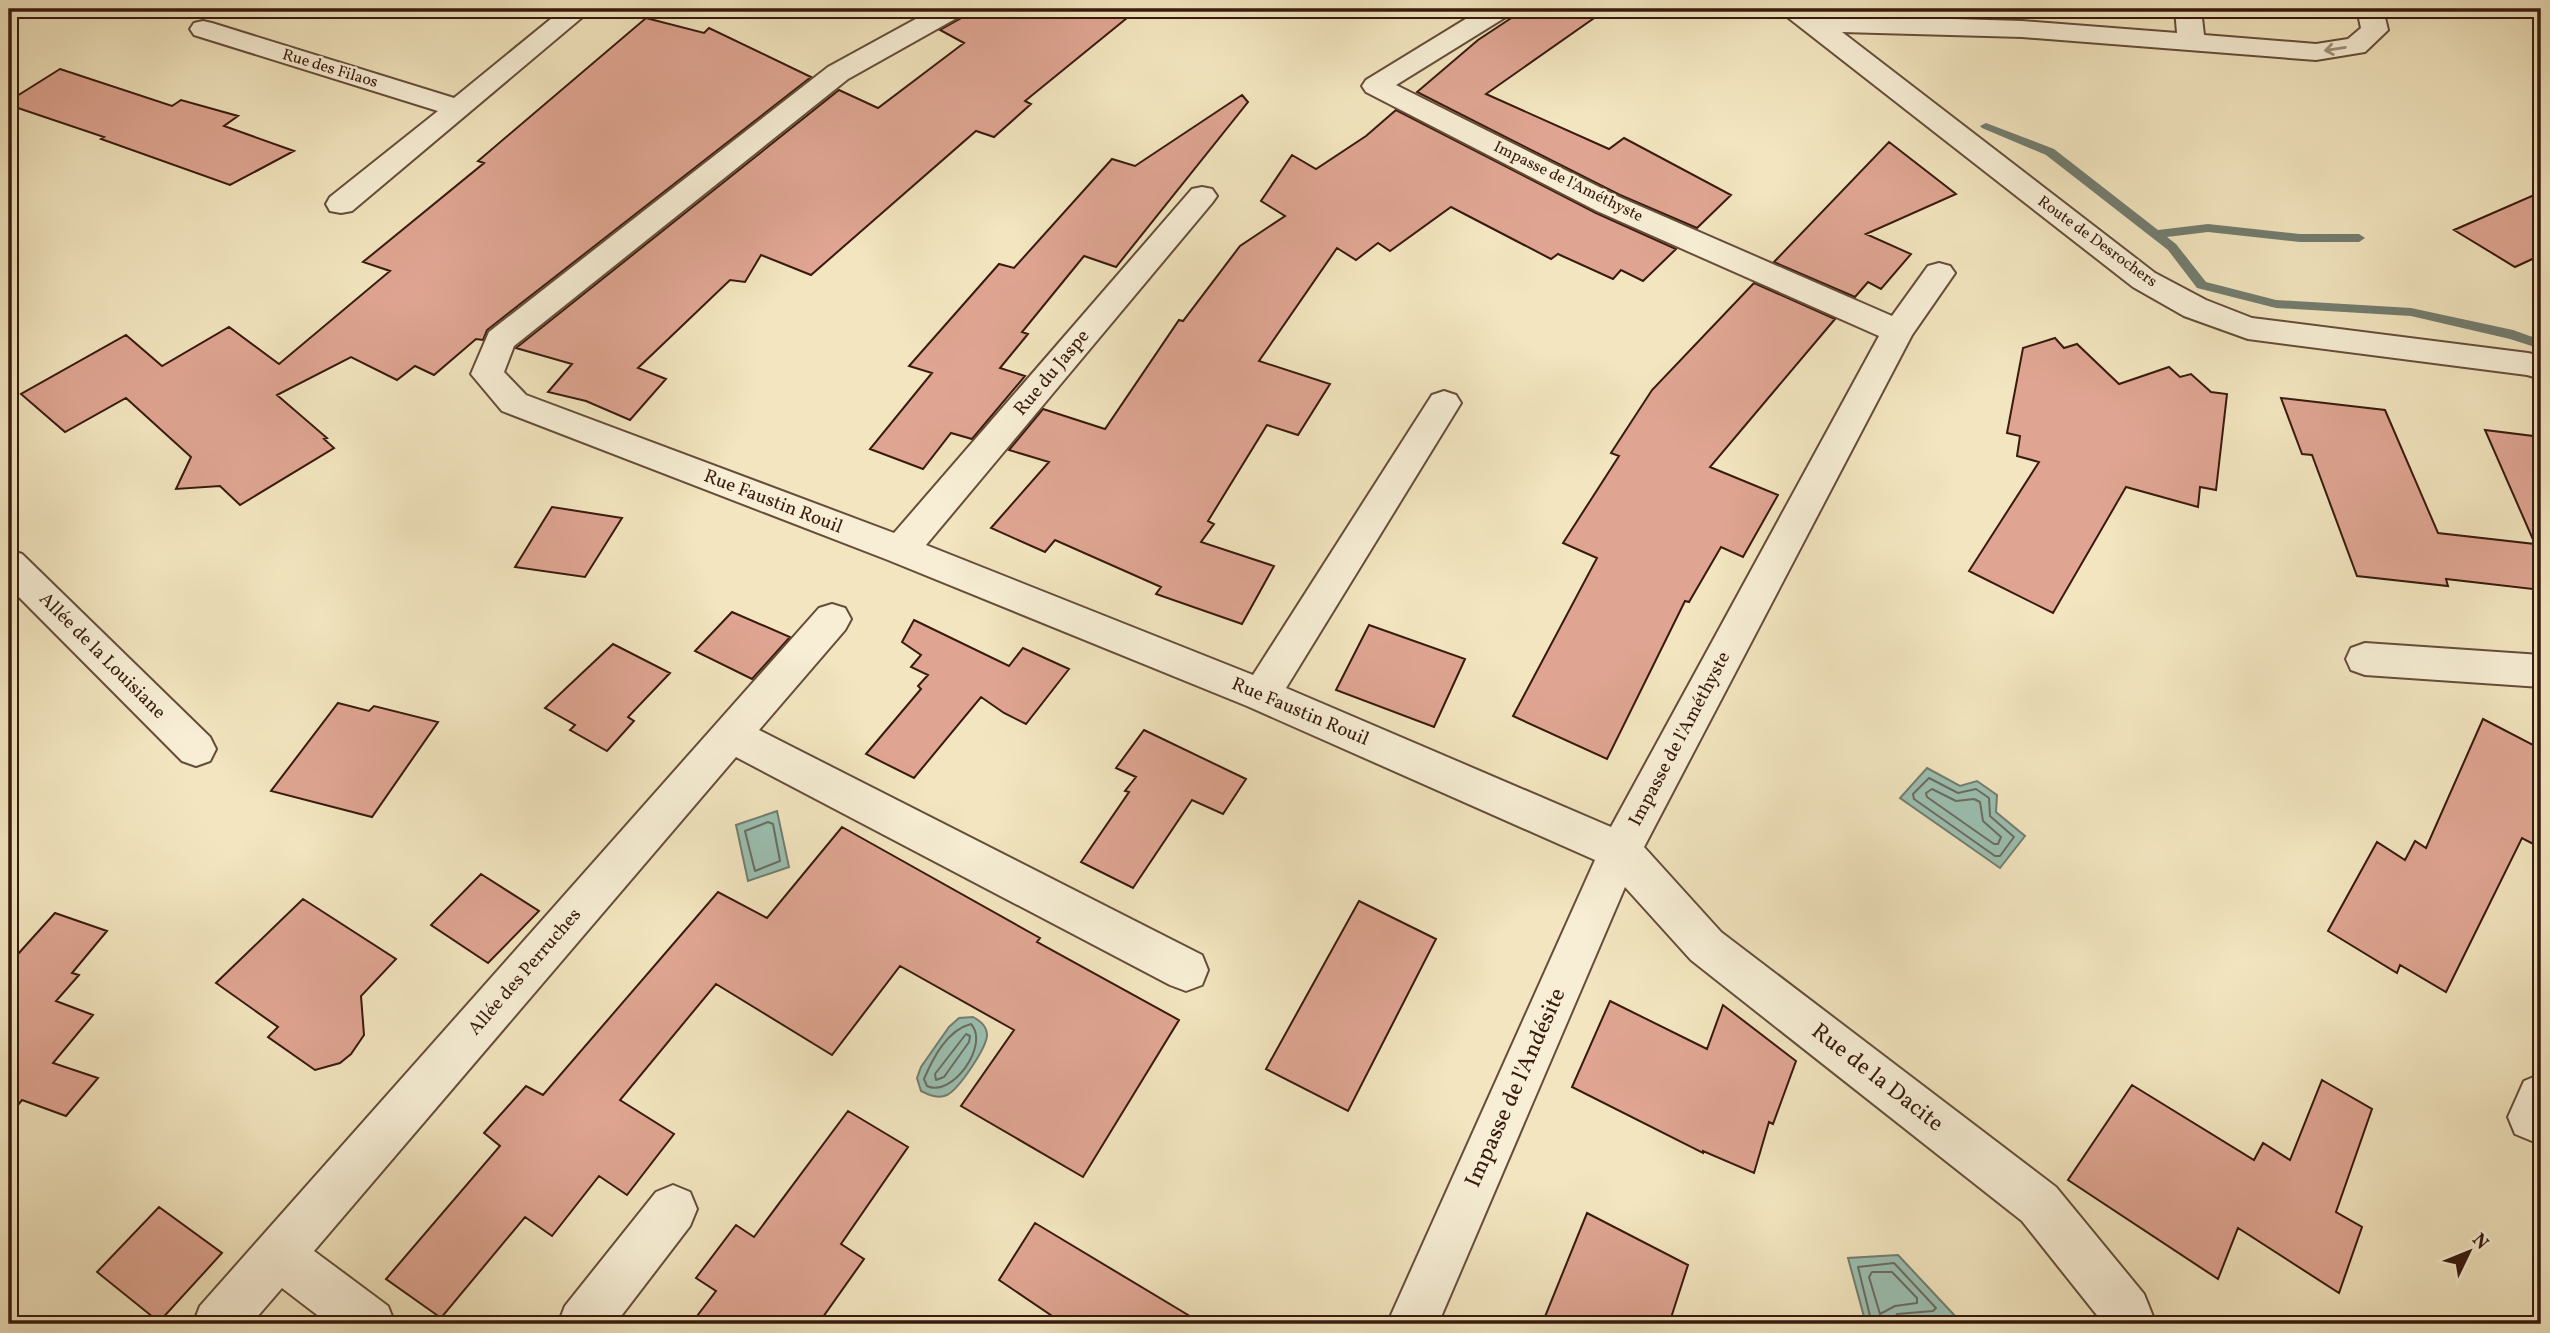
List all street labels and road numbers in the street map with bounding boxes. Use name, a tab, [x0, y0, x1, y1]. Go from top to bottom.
street label: Rue des Filaos	[280, 44, 381, 94]
street label: Impasse de l'Améthyste	[1490, 136, 1646, 228]
street label: Route de Desrochers	[2033, 191, 2161, 293]
street label: Rue du Jaspe	[1008, 324, 1096, 422]
street label: Rue Faustin Rouil	[700, 464, 847, 541]
street label: Allée de la Louisiane	[33, 587, 171, 725]
street label: Impasse de l'Améthyste	[1623, 647, 1737, 831]
street label: Rue Faustin Rouil	[1227, 671, 1373, 753]
street label: Allée des Perruches	[462, 903, 588, 1041]
street label: Impasse de l'Andésite	[1458, 983, 1574, 1193]
street label: Rue de la Dacite	[1804, 1016, 1950, 1140]

